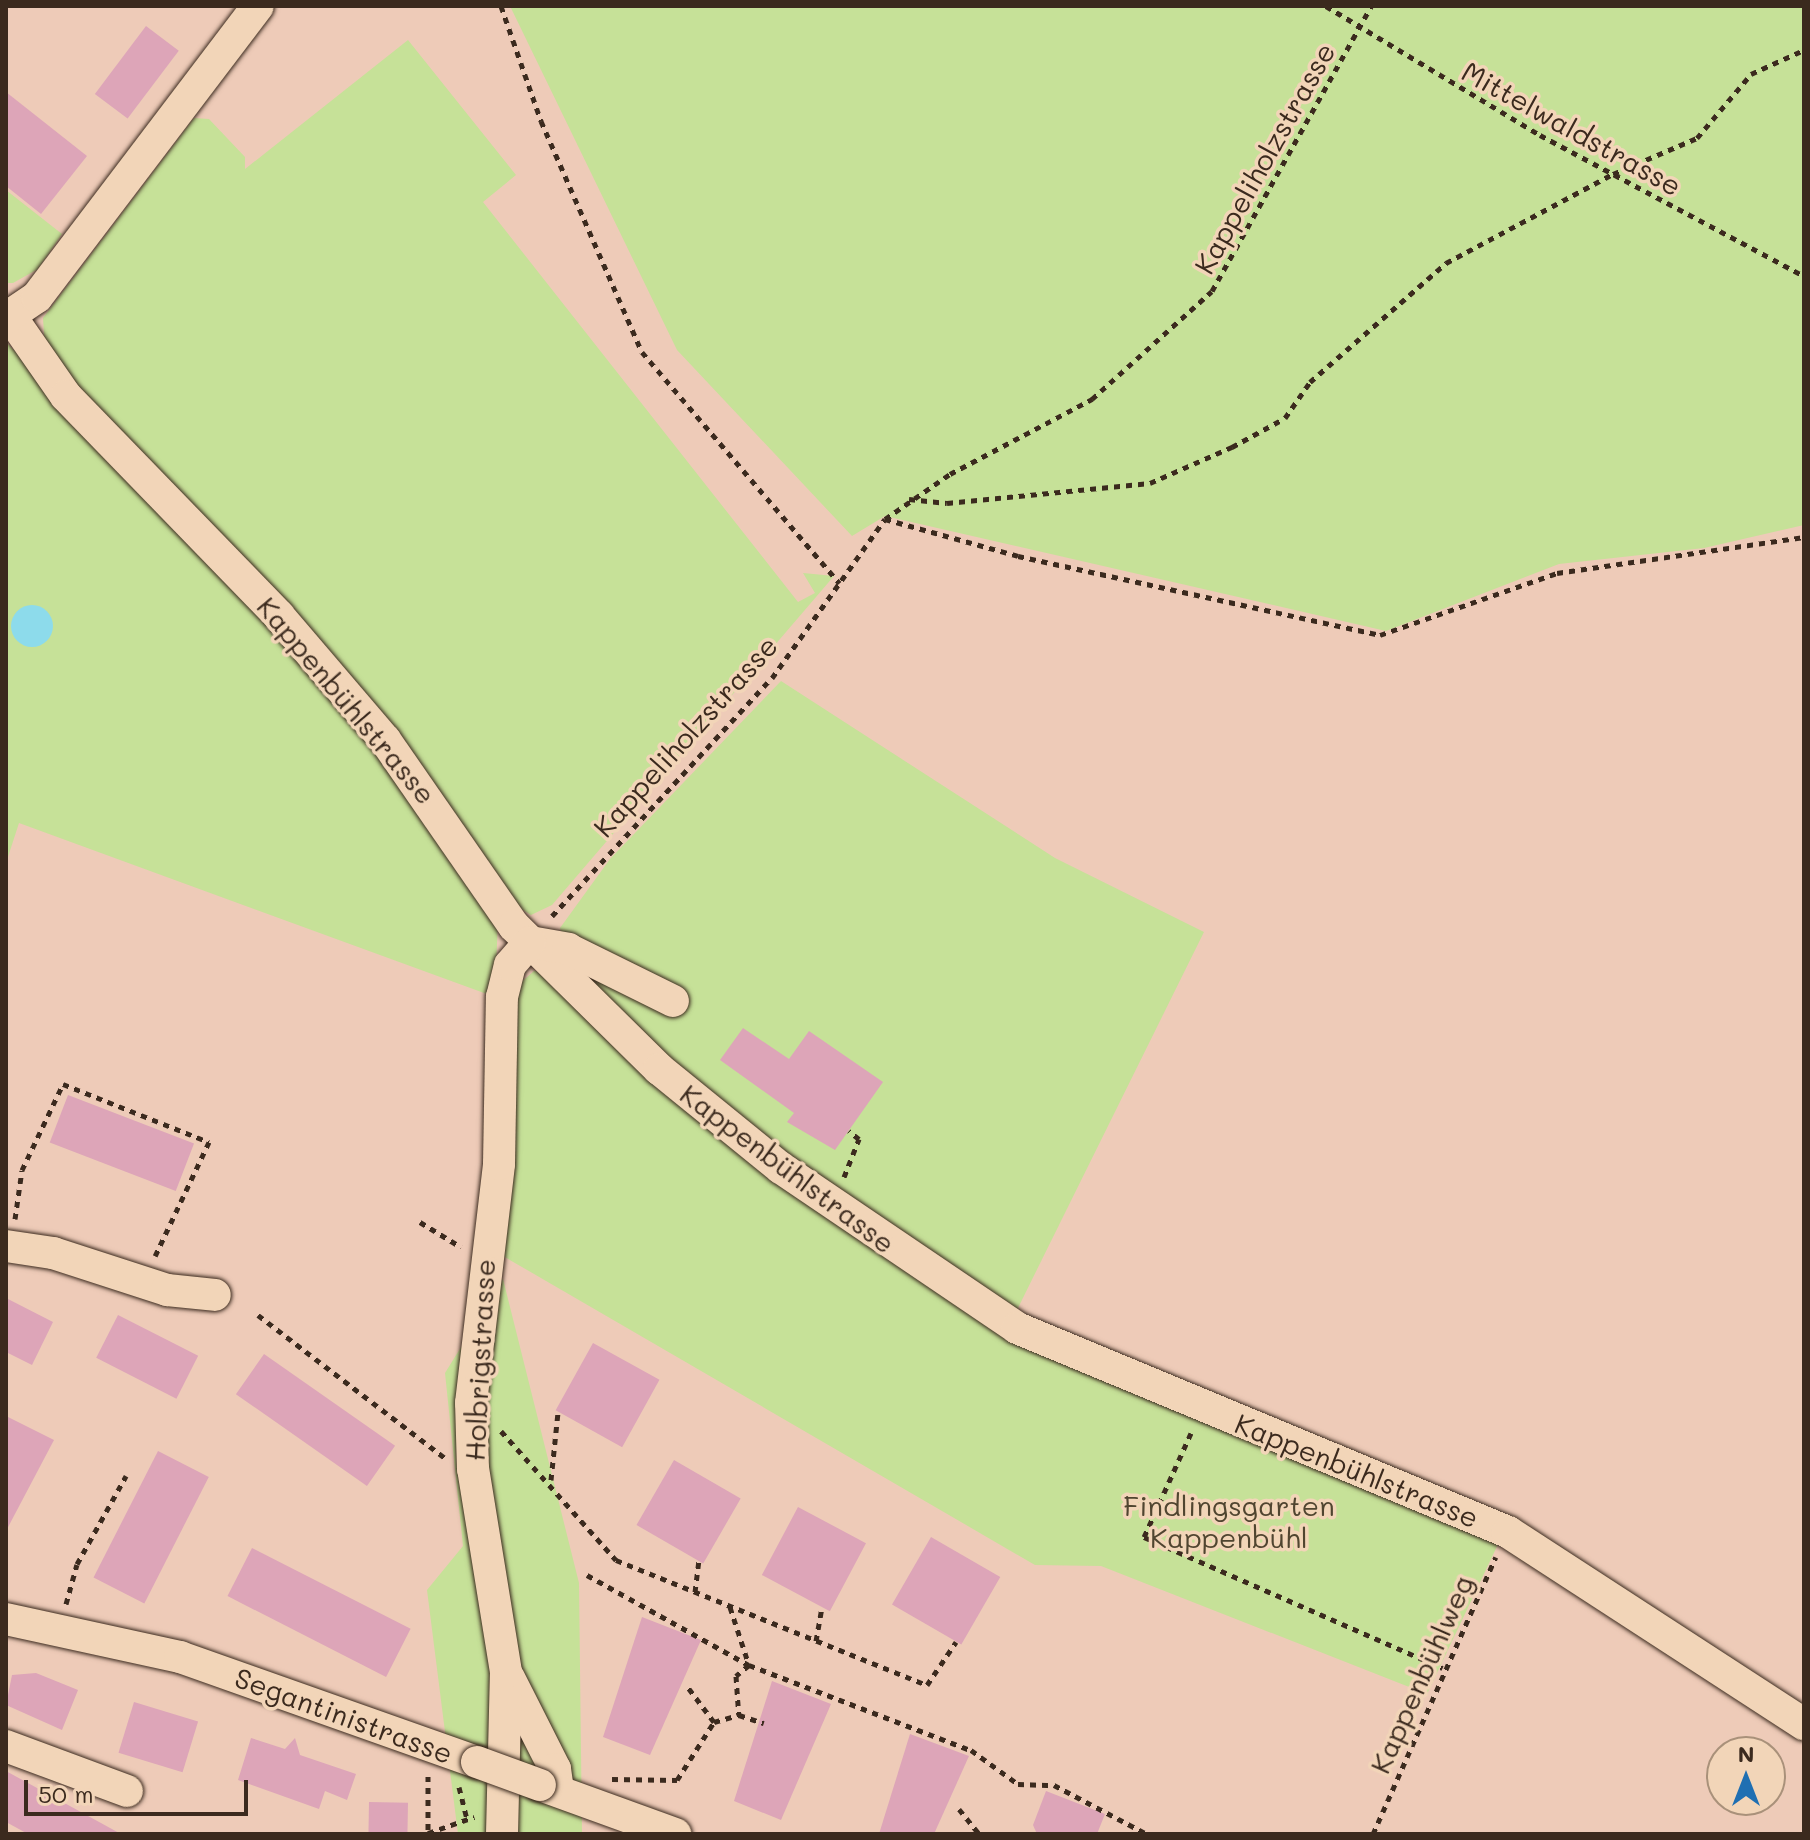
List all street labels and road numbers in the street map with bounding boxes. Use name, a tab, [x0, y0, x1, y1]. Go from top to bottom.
street label: Kappeliholzstrasse	[1187, 37, 1341, 279]
street label: Mittelwaldstrasse	[1456, 54, 1688, 202]
street label: Kappenbühlstrasse	[251, 590, 443, 810]
street label: Kappeliholzstrasse	[586, 629, 784, 843]
street label: Kappenbühlstrasse	[674, 1076, 902, 1260]
street label: Holbrigstrasse	[457, 1258, 501, 1462]
street label: Kappenbühlstrasse	[1230, 1406, 1484, 1534]
street label: Kappenbühlweg	[1362, 1570, 1480, 1778]
street label: Segantinistrasse	[231, 1660, 457, 1770]

